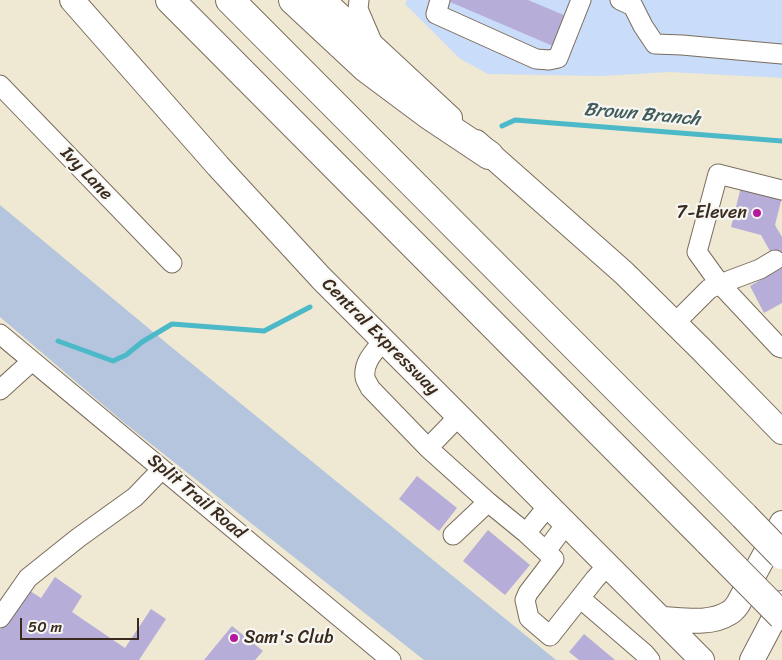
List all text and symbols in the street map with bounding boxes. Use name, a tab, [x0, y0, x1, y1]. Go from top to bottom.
water label: Brown Branch	[583, 99, 701, 131]
street label: Ivy Lane	[55, 143, 117, 205]
place label: 7-Eleven	[677, 202, 747, 224]
marker: 7-Eleven	[751, 207, 763, 219]
street label: Central Expressway	[317, 274, 443, 400]
street label: Split Trail Road	[143, 450, 249, 544]
scale bar	[22, 608, 141, 640]
text: 50 m	[28, 614, 62, 640]
place label: Sam's Club	[244, 627, 333, 649]
marker: Sam's Club	[228, 632, 240, 644]

